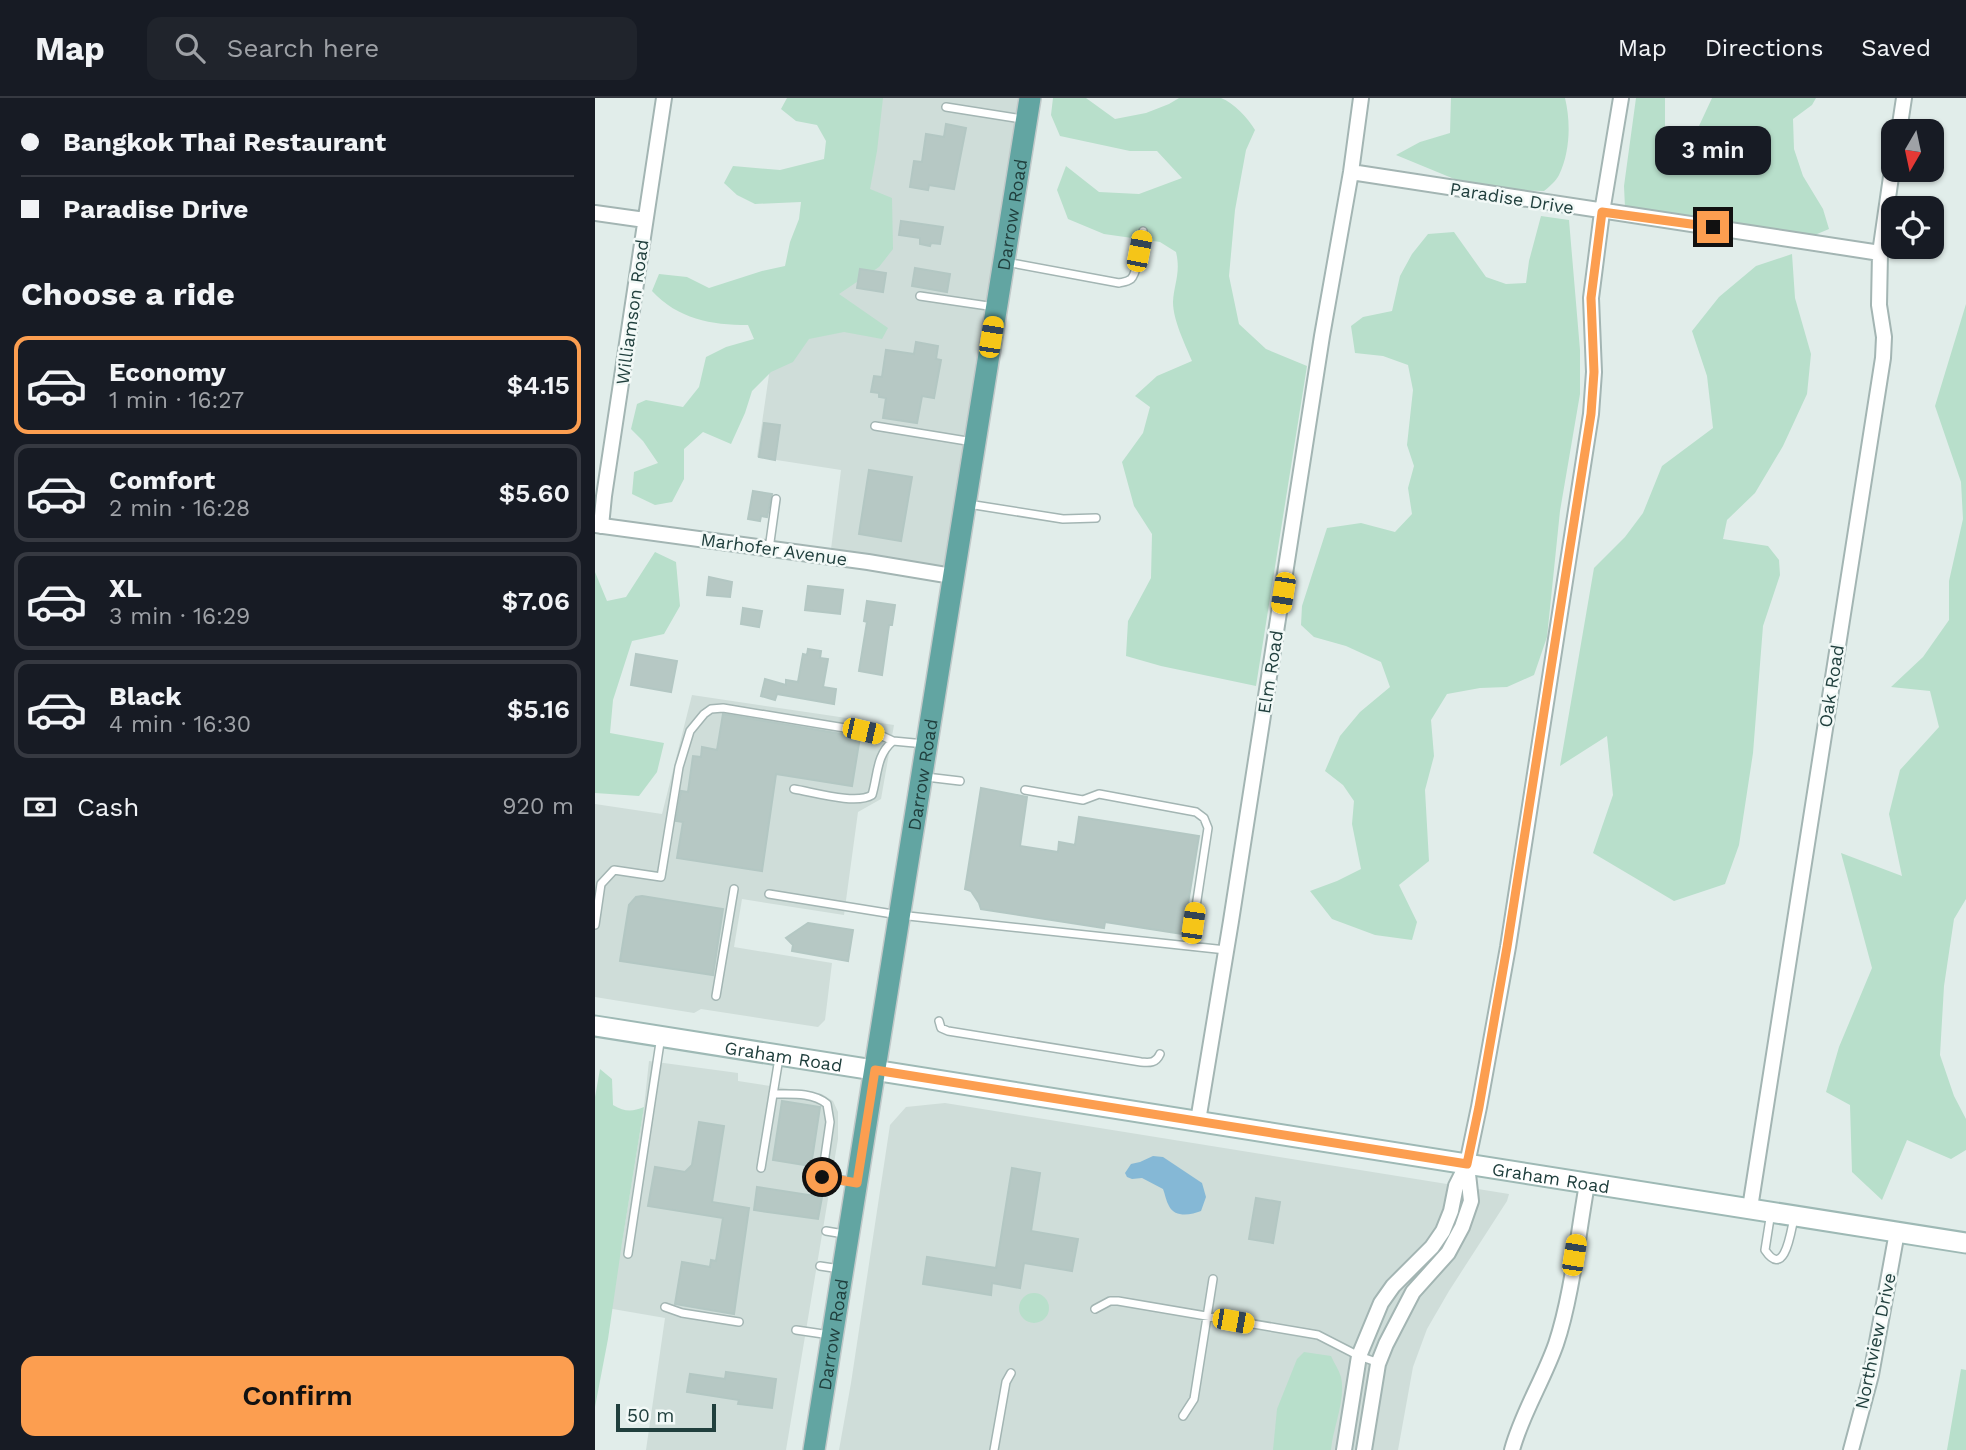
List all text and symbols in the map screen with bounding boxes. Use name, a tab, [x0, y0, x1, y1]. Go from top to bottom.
search box	[147, 17, 637, 80]
text: Map	[35, 29, 105, 68]
icon: search	[171, 29, 209, 67]
text: Search here	[227, 33, 379, 63]
text: Map	[1618, 34, 1667, 62]
text: Directions	[1705, 34, 1823, 62]
text: Saved	[1861, 34, 1931, 62]
north arrow	[1881, 119, 1944, 182]
map controls	[1881, 119, 1944, 259]
callout: 3 min	[1655, 125, 1771, 174]
text: Bangkok Thai Restaurant	[63, 127, 386, 157]
text: 3 min	[1681, 137, 1745, 164]
street label: Darrow Road	[992, 157, 1031, 272]
street label: Paradise Drive	[1448, 178, 1576, 218]
text: Paradise Drive	[63, 194, 248, 224]
button: locate	[1881, 196, 1944, 259]
route end	[1697, 211, 1729, 243]
car	[1125, 228, 1154, 274]
street label: Williamson Road	[611, 238, 653, 386]
text: Choose a ride	[21, 275, 235, 313]
car	[978, 315, 1005, 359]
icon: car	[25, 354, 88, 417]
text: Economy	[109, 357, 226, 387]
text: $4.15	[507, 370, 570, 400]
text: 1 min · 16:27	[109, 387, 244, 414]
icon: car	[25, 462, 88, 525]
text: Comfort	[109, 465, 215, 495]
text: $5.60	[499, 478, 570, 508]
text: 2 min · 16:28	[109, 495, 250, 522]
street label: Marhofer Avenue	[699, 528, 849, 570]
icon: car	[25, 570, 88, 633]
car	[1270, 571, 1297, 615]
text: XL	[109, 573, 142, 603]
text: $7.06	[502, 586, 570, 616]
text: 3 min · 16:29	[109, 603, 250, 630]
street label: Elm Road	[1253, 629, 1287, 715]
street label: Oak Road	[1814, 643, 1848, 729]
icon: car	[25, 678, 88, 741]
text: Black	[109, 681, 181, 711]
text: $5.16	[507, 694, 570, 724]
text: 4 min · 16:30	[109, 711, 251, 738]
car	[841, 716, 886, 746]
street label: Darrow Road	[903, 717, 941, 832]
icon: cash	[21, 788, 59, 826]
text: Cash	[77, 792, 139, 822]
text: 920 m	[502, 793, 574, 820]
car	[1180, 901, 1207, 945]
street label: Graham Road	[723, 1036, 844, 1076]
street label: Graham Road	[1491, 1158, 1612, 1197]
route start	[806, 1161, 838, 1193]
car	[1561, 1233, 1588, 1277]
street label: Northview Drive	[1850, 1271, 1900, 1411]
street label: Darrow Road	[813, 1277, 852, 1392]
car	[1211, 1307, 1256, 1335]
button: Confirm	[21, 1356, 574, 1436]
scale bar	[616, 1401, 716, 1433]
text: 50 m	[627, 1404, 674, 1427]

